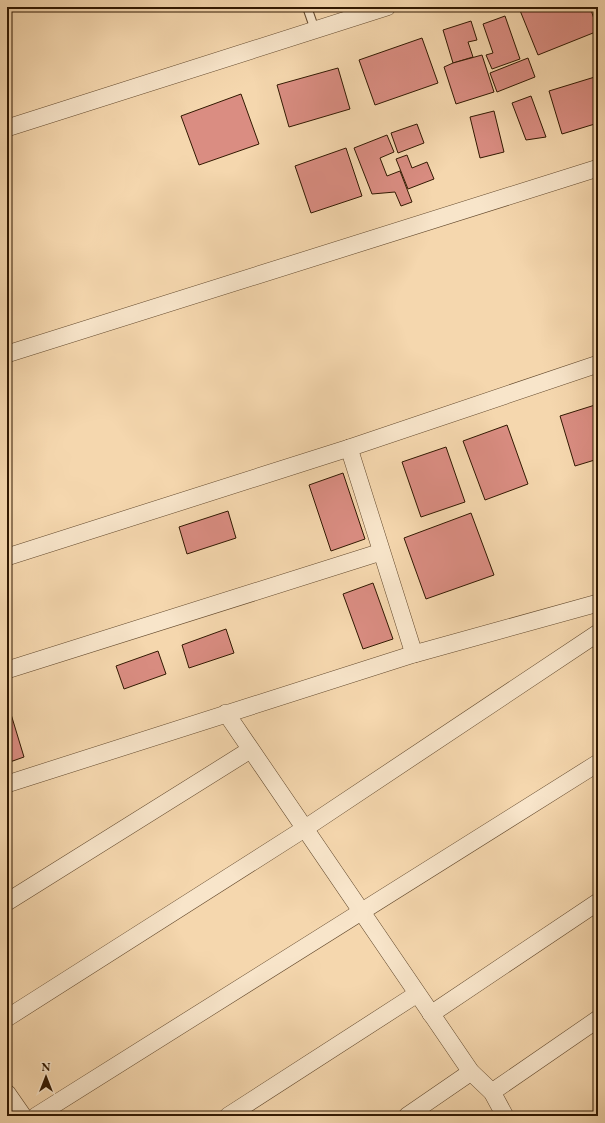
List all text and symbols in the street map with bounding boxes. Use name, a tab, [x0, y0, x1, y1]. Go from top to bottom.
north arrow	[26, 1057, 66, 1097]
text: N	[42, 1060, 51, 1074]

